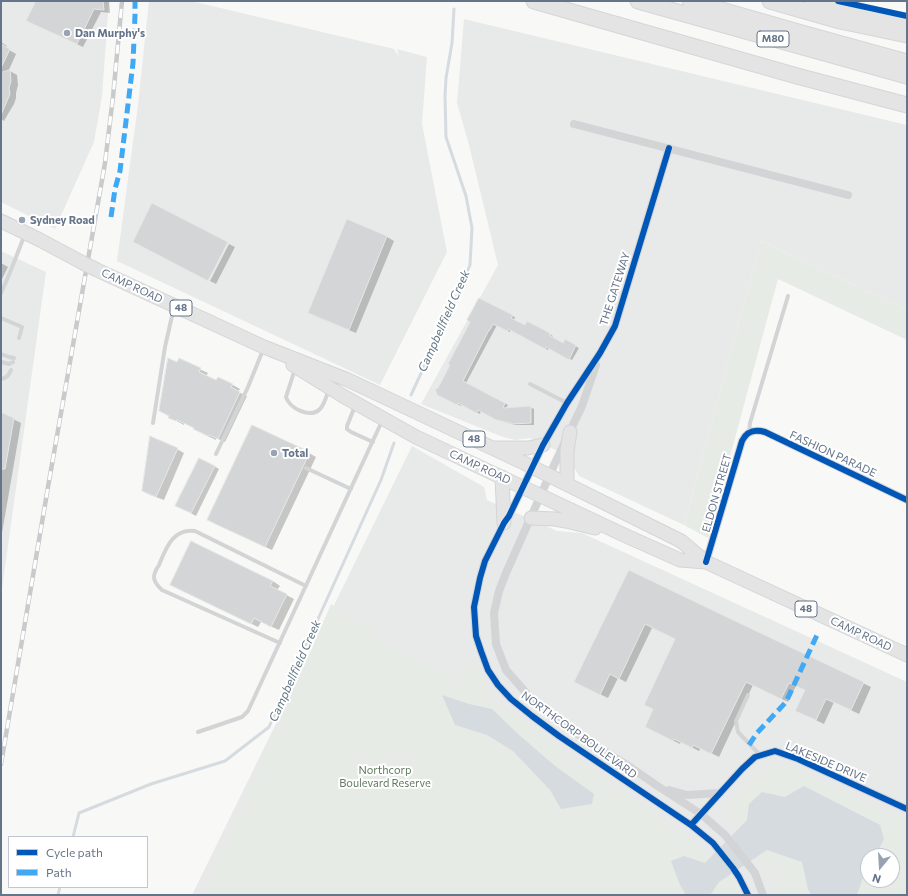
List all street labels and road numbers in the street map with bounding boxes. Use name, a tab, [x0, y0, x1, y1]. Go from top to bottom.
road number: M80	[757, 31, 789, 47]
street label: THE GATEWAY	[597, 251, 633, 327]
street label: CAMP ROAD	[99, 266, 165, 306]
road number: 48	[170, 300, 192, 316]
street label: FASHION PARADE	[788, 428, 878, 480]
road number: 48	[463, 431, 485, 447]
street label: CAMP ROAD	[447, 447, 513, 487]
street label: ELDON STREET	[699, 452, 735, 534]
road number: 48	[795, 601, 817, 617]
street label: CAMP ROAD	[828, 614, 894, 654]
street label: NORTHCORP BOULEVARD	[519, 689, 639, 781]
street label: LAKESIDE DRIVE	[784, 739, 868, 785]

